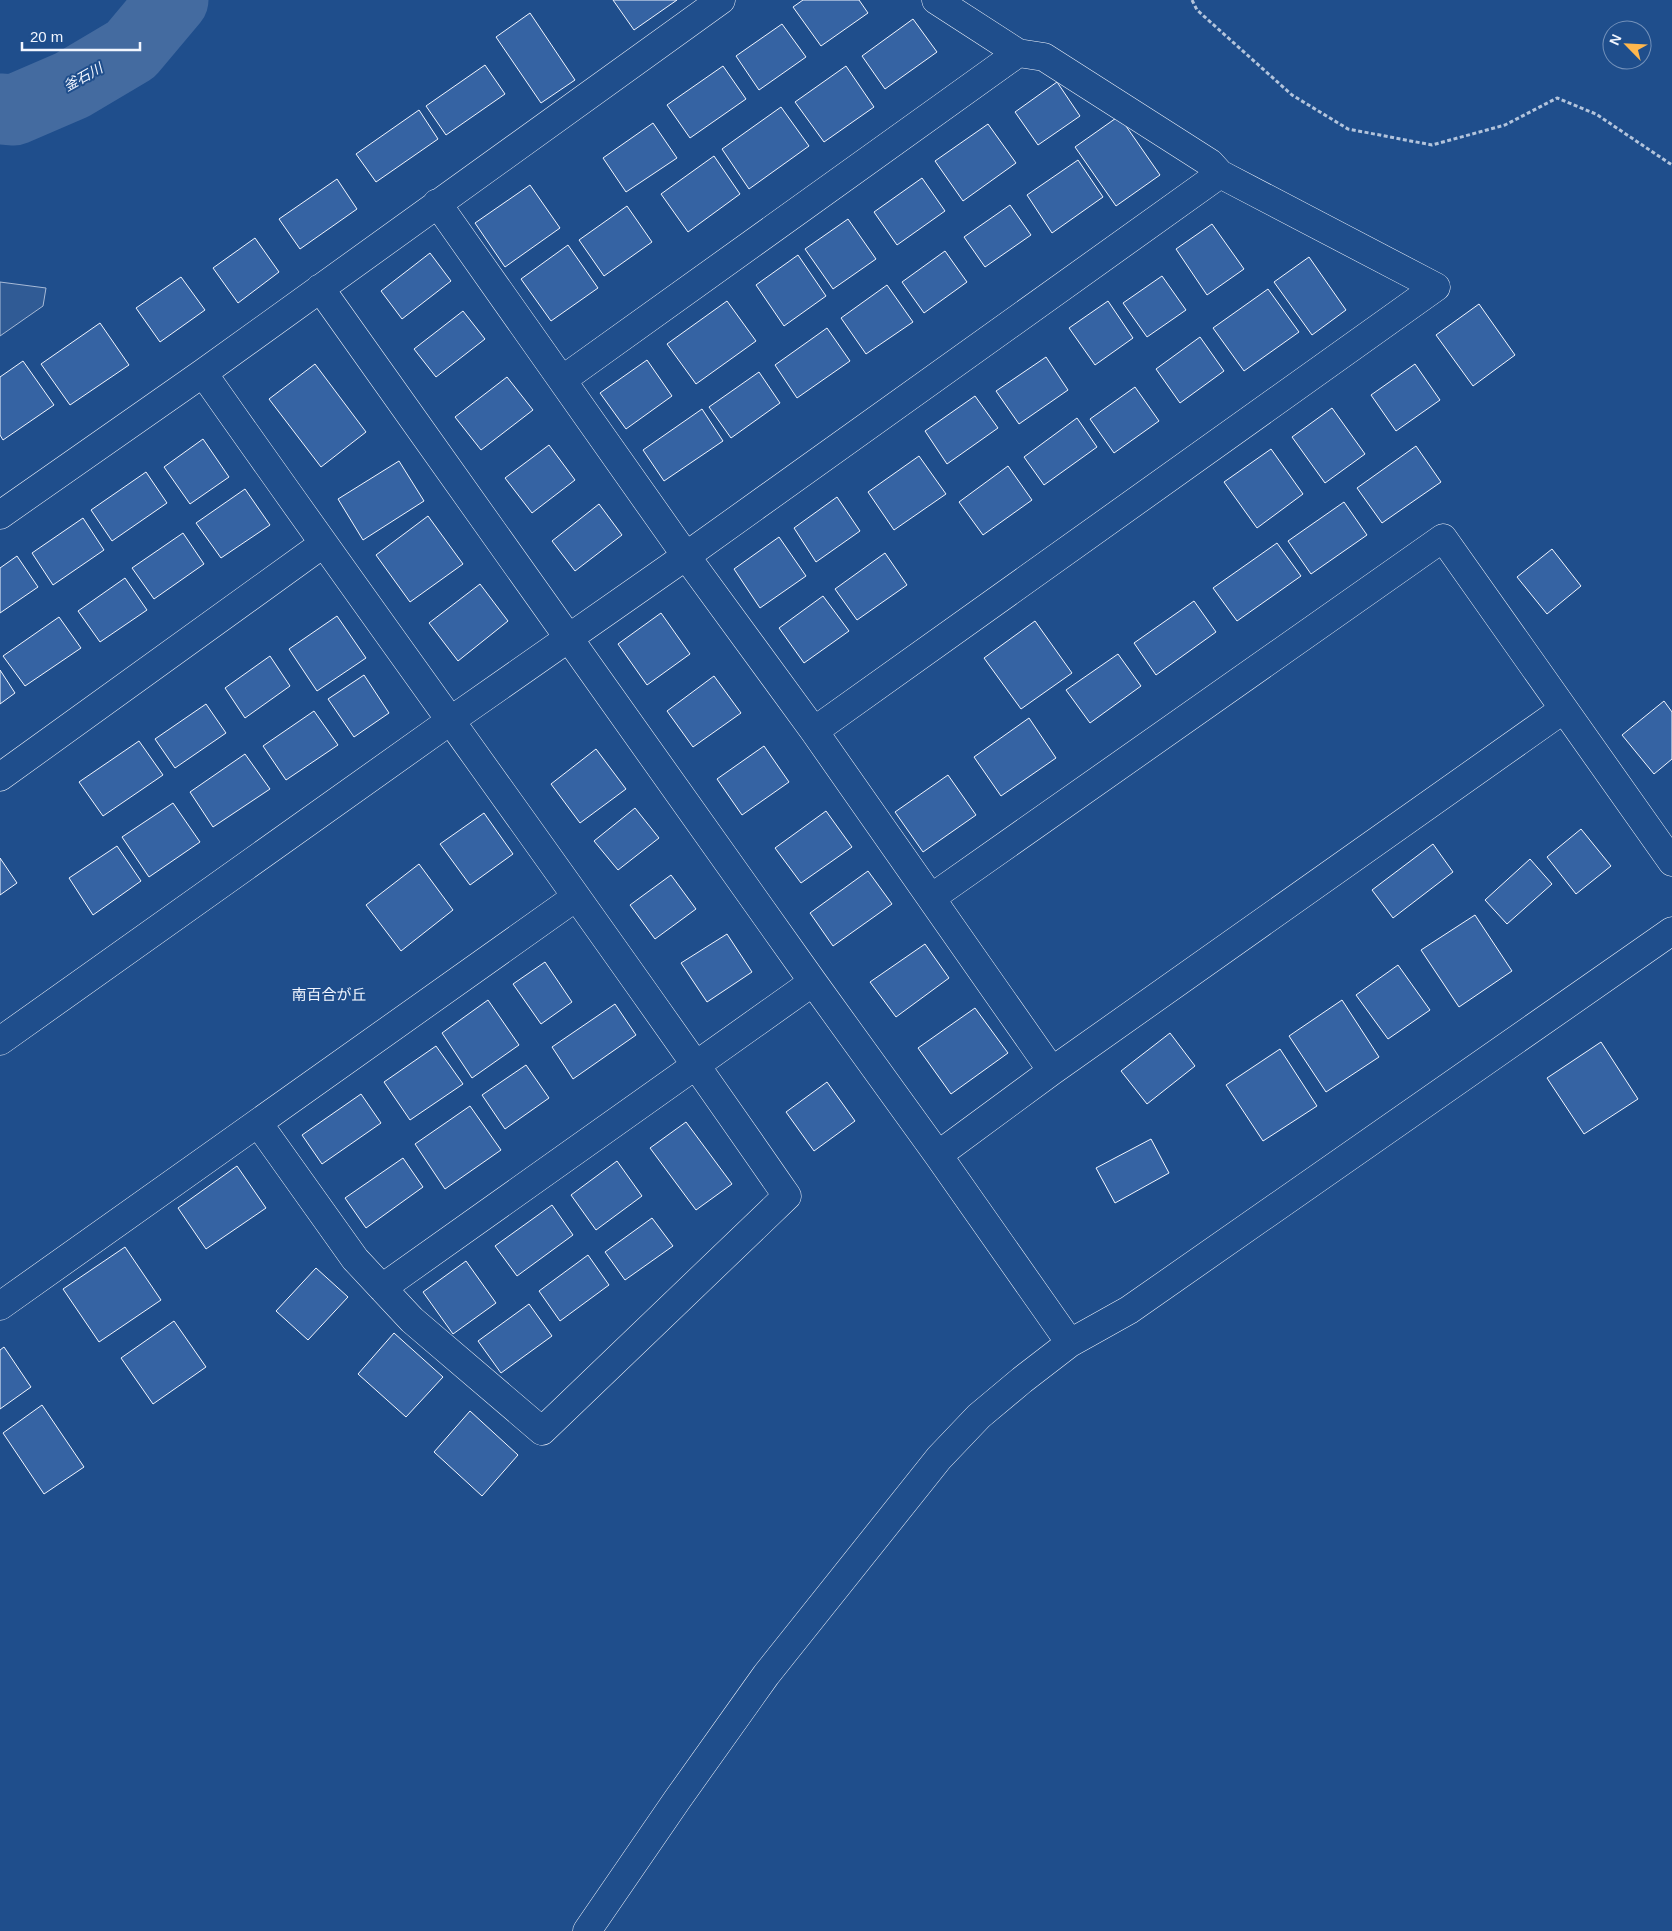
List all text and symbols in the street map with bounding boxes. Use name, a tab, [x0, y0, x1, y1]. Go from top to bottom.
scale bar	[22, 20, 140, 52]
north arrow	[1602, 20, 1652, 70]
text: 20 m	[30, 28, 63, 45]
text: N	[1606, 32, 1624, 48]
water label: 釜石川	[61, 59, 107, 94]
district label: 南百合が丘	[291, 986, 367, 1003]

